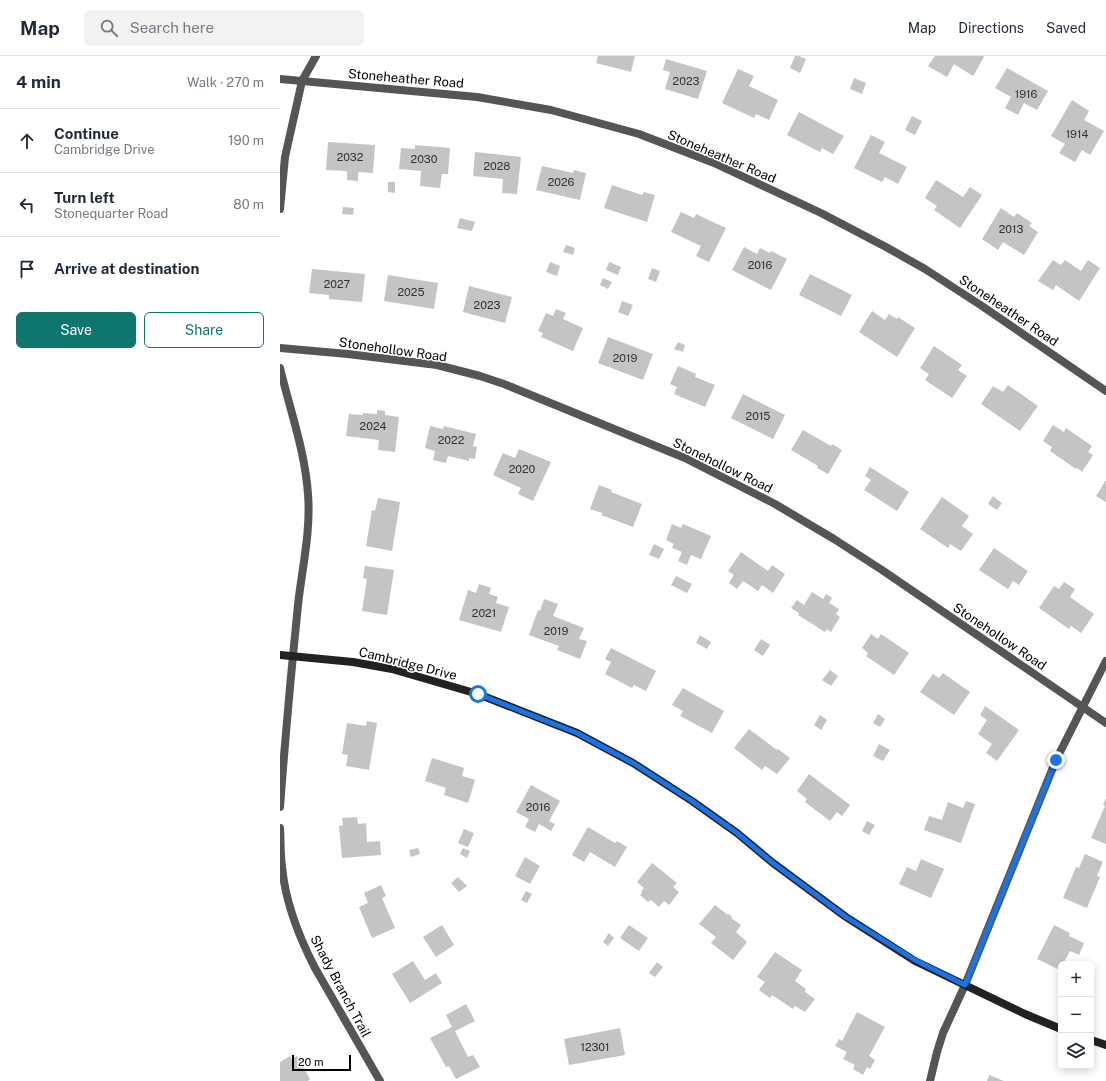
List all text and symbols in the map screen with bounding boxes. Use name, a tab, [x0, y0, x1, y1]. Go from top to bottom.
search box	[84, 10, 364, 46]
text: Map	[20, 17, 60, 39]
icon: search	[98, 17, 120, 39]
text: Search here	[130, 19, 214, 36]
text: Map	[908, 20, 936, 36]
text: Directions	[958, 20, 1024, 36]
text: Saved	[1046, 20, 1086, 36]
street label: Stoneheather Road	[347, 66, 464, 91]
text: 4 min	[16, 72, 61, 92]
text: Walk · 270 m	[187, 75, 264, 90]
house number: 2023	[673, 75, 699, 87]
house number: 1916	[1015, 88, 1037, 100]
text: Continue	[54, 125, 119, 142]
street label: Stoneheather Road	[665, 127, 778, 186]
house number: 1914	[1066, 128, 1088, 140]
icon: ahead	[16, 130, 38, 152]
text: 190 m	[228, 133, 264, 148]
text: Cambridge Drive	[54, 142, 155, 157]
house number: 2032	[337, 151, 364, 163]
house number: 2030	[411, 153, 438, 165]
house number: 2028	[484, 160, 510, 172]
house number: 2026	[548, 176, 574, 188]
text: Turn left	[54, 189, 115, 206]
icon: left	[16, 194, 38, 216]
text: 80 m	[233, 197, 264, 212]
text: Stonequarter Road	[54, 206, 168, 221]
house number: 2013	[999, 223, 1023, 235]
icon: arrive	[16, 258, 38, 280]
house number: 2016	[748, 259, 772, 271]
text: Arrive at destination	[54, 260, 199, 277]
street label: Stoneheather Road	[956, 272, 1061, 349]
house number: 2027	[324, 278, 351, 290]
house number: 2025	[398, 286, 424, 298]
house number: 2023	[474, 299, 500, 311]
button: Save	[16, 312, 136, 348]
button: Share	[144, 312, 264, 348]
street label: Stonehollow Road	[338, 334, 448, 365]
house number: 2019	[613, 352, 637, 364]
house number: 2015	[746, 410, 770, 422]
house number: 2024	[360, 420, 386, 432]
house number: 2022	[438, 434, 465, 446]
street label: Stonehollow Road	[670, 435, 775, 496]
house number: 2020	[509, 463, 536, 475]
street label: Stonehollow Road	[950, 600, 1049, 673]
house number: 2021	[472, 607, 496, 619]
house number: 2019	[544, 625, 568, 637]
street label: Cambridge Drive	[357, 644, 458, 683]
route start	[469, 685, 487, 703]
route end	[1047, 751, 1065, 769]
house number: 2016	[526, 801, 550, 813]
street label: Shady Branch Trail	[307, 933, 374, 1040]
map controls	[1058, 961, 1094, 1069]
button: +	[1058, 961, 1094, 997]
button: −	[1058, 997, 1094, 1033]
button: layers	[1058, 1033, 1094, 1069]
house number: 12301	[580, 1041, 610, 1053]
scale bar	[292, 1053, 351, 1072]
text: 20 m	[298, 1056, 323, 1068]

